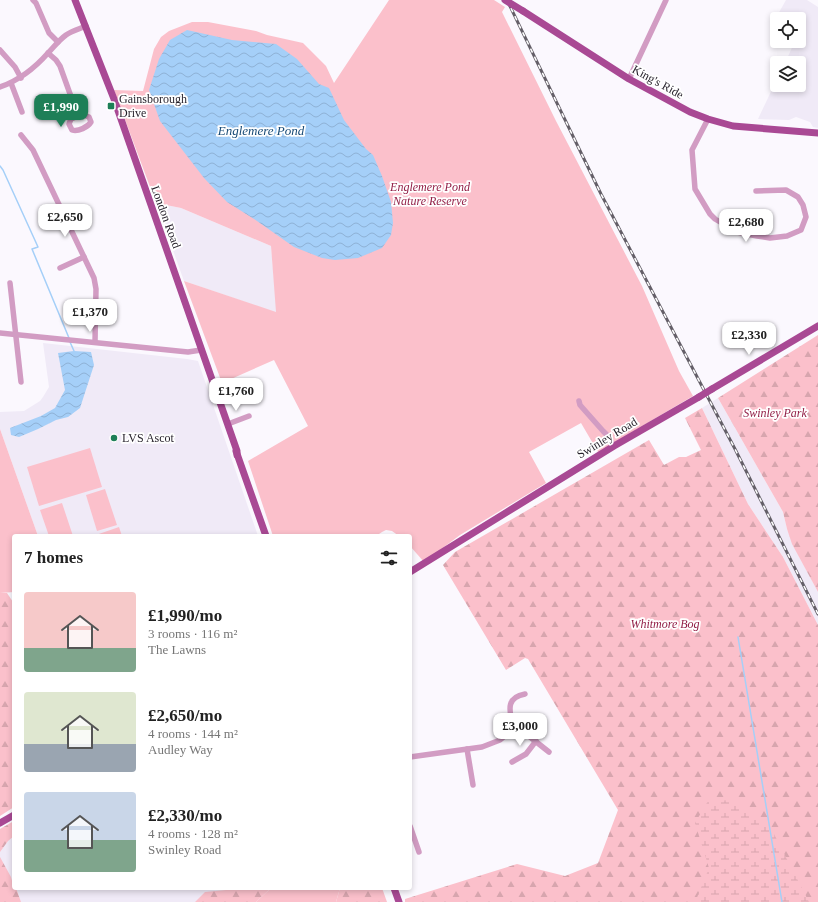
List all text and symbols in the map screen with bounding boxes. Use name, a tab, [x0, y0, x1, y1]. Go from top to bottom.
map controls	[770, 12, 806, 92]
button: locate	[770, 12, 806, 48]
button: layers	[770, 56, 806, 92]
street label: King's Ride	[630, 62, 686, 102]
place label: Gainsborough Drive	[119, 92, 187, 120]
pin: £1,990	[28, 94, 94, 128]
text: £1,990	[43, 99, 79, 114]
marker: Gainsborough Drive	[106, 101, 116, 111]
water label: Englemere Pond	[217, 123, 305, 138]
park label: Englemere Pond Nature Reserve	[389, 180, 471, 208]
street label: London Road	[148, 184, 184, 250]
pin: £2,650	[32, 204, 98, 238]
text: £2,650	[47, 209, 83, 224]
pin: £2,680	[713, 209, 779, 243]
text: £2,680	[728, 214, 764, 229]
pin: £1,370	[57, 299, 123, 333]
text: £1,370	[72, 304, 108, 319]
pin: £2,330	[716, 322, 782, 356]
text: £2,330	[731, 327, 767, 342]
pin: £1,760	[203, 378, 269, 412]
text: £1,760	[218, 383, 254, 398]
park label: Swinley Park	[743, 406, 807, 420]
street label: Swinley Road	[574, 415, 640, 461]
place label: LVS Ascot	[122, 431, 175, 445]
marker: LVS Ascot	[109, 433, 119, 443]
icon: filters	[378, 547, 400, 569]
text: 7 homes	[24, 548, 83, 567]
text: £1,990/mo	[148, 606, 222, 625]
icon: home	[56, 608, 104, 656]
park label: Whitmore Bog	[630, 617, 700, 631]
text: 3 rooms · 116 m²	[148, 626, 237, 641]
text: The Lawns	[148, 642, 206, 657]
text: £2,650/mo	[148, 706, 222, 725]
icon: home	[56, 708, 104, 756]
pin: £3,000	[487, 713, 553, 747]
text: £3,000	[502, 718, 538, 733]
text: 4 rooms · 144 m²	[148, 726, 238, 741]
text: Audley Way	[148, 742, 213, 757]
text: £2,330/mo	[148, 806, 222, 825]
icon: home	[56, 808, 104, 856]
text: 4 rooms · 128 m²	[148, 826, 238, 841]
text: Swinley Road	[148, 842, 221, 857]

